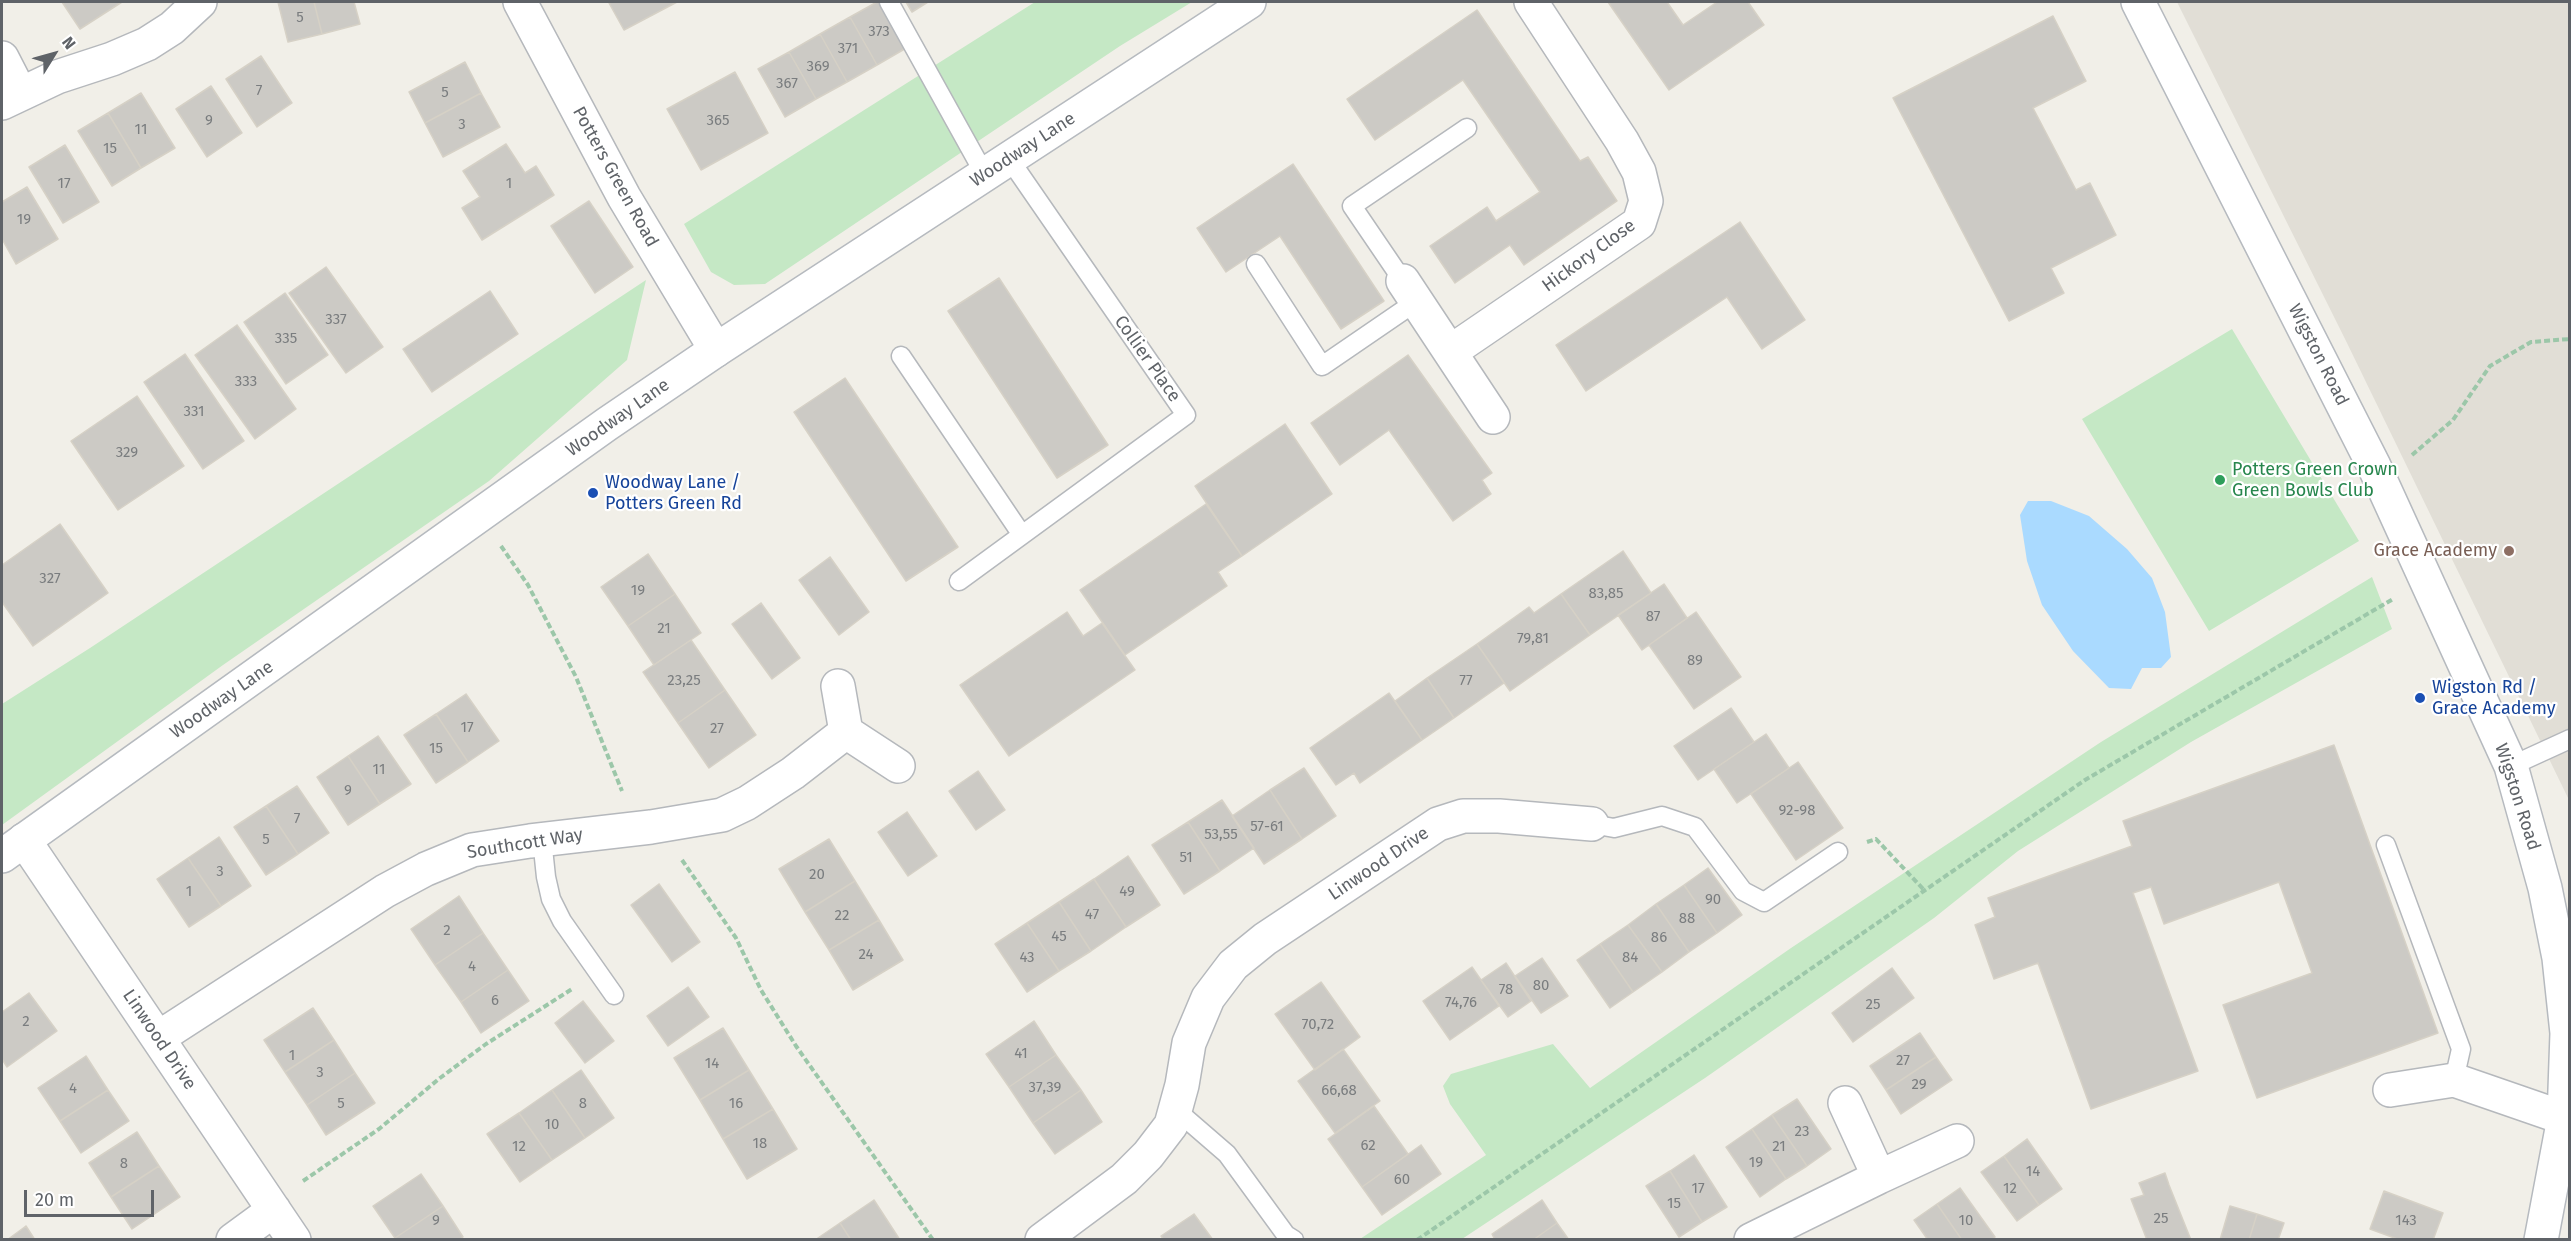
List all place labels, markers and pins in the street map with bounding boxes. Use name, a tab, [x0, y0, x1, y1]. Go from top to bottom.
place label: Potters Green Crown Green Bowls Club	[2232, 459, 2398, 502]
place label: Woodway Lane / Potters Green Rd	[605, 472, 742, 514]
marker: Potters Green Crown Green Bowls Club	[2213, 473, 2227, 487]
marker: Woodway Lane / Potters Green Rd	[586, 486, 600, 500]
place label: Grace Academy	[2373, 540, 2497, 562]
marker: Grace Academy	[2502, 544, 2516, 558]
place label: Wigston Rd / Grace Academy	[2432, 677, 2556, 720]
marker: Wigston Rd / Grace Academy	[2413, 691, 2427, 705]

